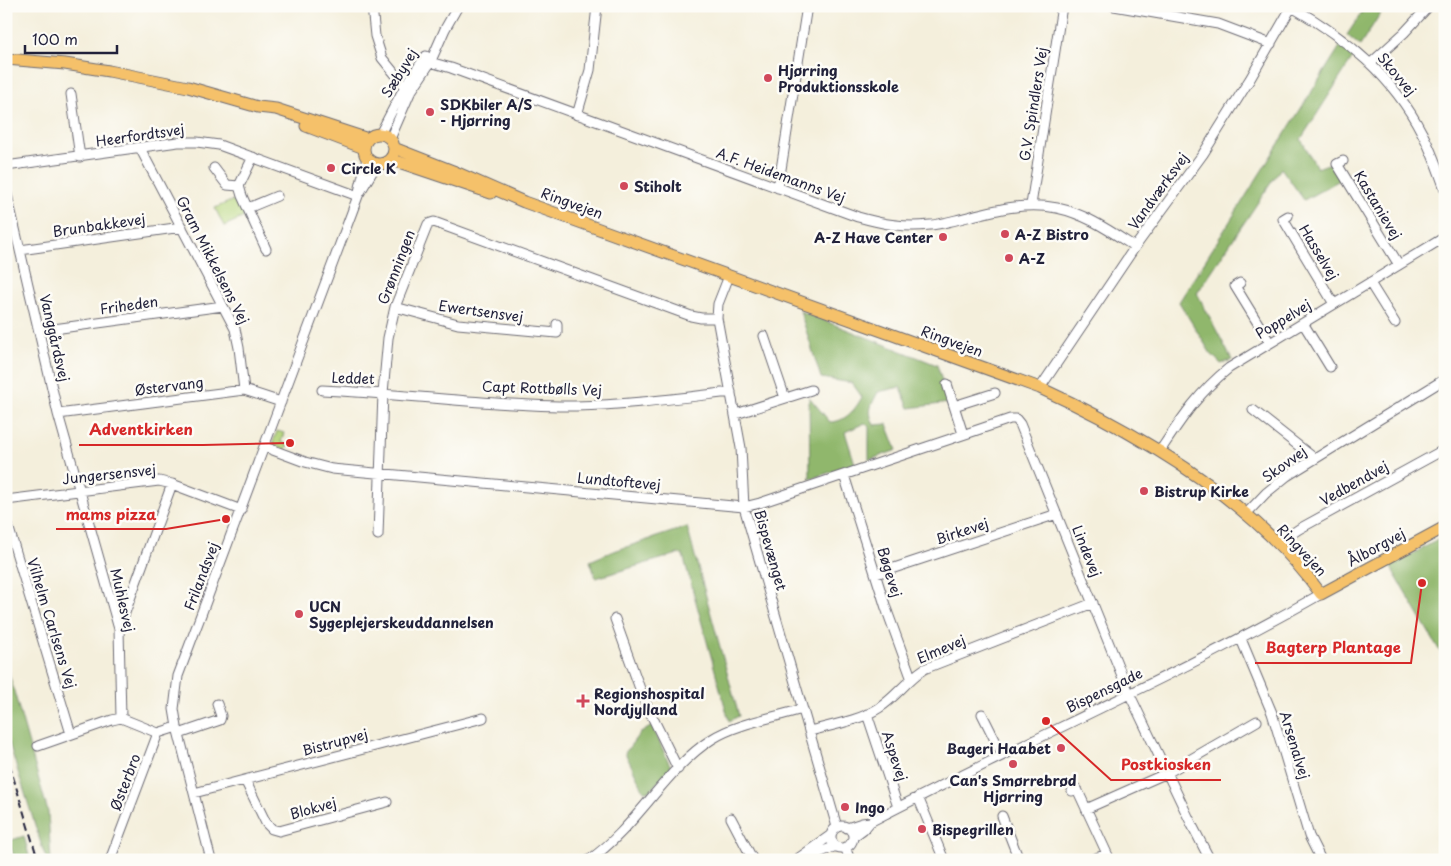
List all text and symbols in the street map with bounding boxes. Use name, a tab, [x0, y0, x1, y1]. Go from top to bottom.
scale bar	[25, 22, 118, 54]
text: 100 m	[32, 27, 78, 50]
street label: Sæbyvej	[376, 44, 422, 102]
street label: G.V. Spindlers Vej	[1014, 45, 1052, 163]
street label: Skovvej	[1373, 48, 1421, 100]
place label: Hjørring Produktionsskole	[778, 60, 899, 97]
marker: Hjørring Produktionsskole	[762, 72, 774, 84]
place label: SDKbiler A/S - Hjørring	[440, 94, 533, 131]
marker: SDKbiler A/S - Hjørring	[424, 106, 436, 118]
street label: Heerfordtsvej	[94, 118, 186, 152]
street label: A.F. Heidemanns Vej	[714, 142, 848, 208]
street label: Vandværksvej	[1123, 148, 1193, 234]
place label: Circle K	[341, 158, 396, 179]
marker: Circle K	[325, 162, 337, 174]
street label: Kastanievej	[1349, 167, 1407, 244]
place label: Stiholt	[634, 176, 682, 197]
marker: Stiholt	[618, 180, 630, 192]
street label: Ringvejen	[538, 182, 606, 224]
street label: Gram Mikkelsens Vej	[172, 192, 254, 328]
street label: Brunbakkevej	[51, 208, 147, 242]
street label: Hasselvej	[1294, 220, 1344, 284]
place label: A-Z Bistro	[1015, 224, 1089, 245]
street label: Grønningen	[372, 227, 420, 307]
place label: A-Z Have Center	[814, 227, 934, 248]
marker: A-Z Bistro	[999, 228, 1011, 240]
marker: A-Z Have Center	[937, 231, 949, 243]
place label: A-Z	[1019, 248, 1045, 269]
marker: A-Z	[1003, 252, 1015, 264]
street label: Friheden	[99, 291, 159, 319]
street label: Vanggårdsvej	[35, 292, 75, 384]
street label: Poppelvej	[1251, 294, 1315, 344]
street label: Ewertsensvej	[437, 295, 525, 327]
street label: Ringvejen	[918, 320, 986, 362]
street label: Leddet	[331, 367, 375, 389]
street label: Østervang	[133, 371, 205, 401]
street label: Capt Rottbølls Vej	[482, 375, 602, 401]
callout: Adventkirken	[79, 415, 203, 445]
text: Adventkirken	[89, 417, 193, 440]
street label: Skovvej	[1257, 441, 1311, 487]
street label: Vedbendvej	[1316, 455, 1392, 511]
street label: Jungersensvej	[61, 459, 157, 489]
street label: Lundtoftevej	[576, 467, 662, 495]
place label: Bistrup Kirke	[1154, 481, 1249, 502]
marker: Bistrup Kirke	[1138, 485, 1150, 497]
callout: mams pizza	[56, 499, 166, 529]
text: mams pizza	[66, 502, 156, 525]
street label: Bispevænget	[749, 507, 793, 593]
street label: Birkevej	[933, 513, 991, 549]
street label: Ringvejen	[1272, 519, 1332, 581]
street label: Lindevej	[1067, 522, 1107, 580]
street label: Ålborgvej	[1343, 523, 1409, 571]
street label: Frilandsvej	[178, 539, 224, 613]
street label: Bøgevej	[872, 544, 908, 600]
street label: Vilhelm Carlsens Vej	[22, 555, 82, 691]
street label: Muhlesvej	[105, 566, 141, 634]
place label: UCN Sygeplejerskeuddannelsen	[309, 596, 494, 633]
marker: UCN Sygeplejerskeuddannelsen	[293, 608, 305, 620]
street label: Elmevej	[913, 629, 969, 669]
callout: Bagterp Plantage	[1255, 633, 1411, 663]
text: Bagterp Plantage	[1265, 635, 1401, 658]
street label: Bispensgade	[1062, 662, 1146, 718]
place label: Regionshospital Nordjylland	[594, 683, 705, 720]
marker: Regionshospital Nordjylland	[576, 694, 590, 708]
street label: Arsenalvej	[1275, 708, 1315, 782]
street label: Bistrupvej	[300, 723, 370, 761]
street label: Aspevej	[877, 728, 913, 784]
place label: Bageri Haabet	[946, 738, 1051, 759]
marker: Bageri Haabet	[1055, 742, 1067, 754]
street label: Østerbro	[105, 750, 146, 814]
callout: Postkiosken	[1111, 750, 1221, 780]
text: Postkiosken	[1121, 752, 1211, 775]
marker: Can's Smørrebrød Hjørring	[1007, 758, 1019, 770]
place label: Can's Smørrebrød Hjørring	[950, 770, 1077, 807]
street label: Blokvej	[287, 792, 339, 824]
place label: Ingo	[855, 797, 885, 818]
marker: Ingo	[839, 801, 851, 813]
place label: Bispegrillen	[932, 819, 1014, 840]
marker: Bispegrillen	[916, 823, 928, 835]

